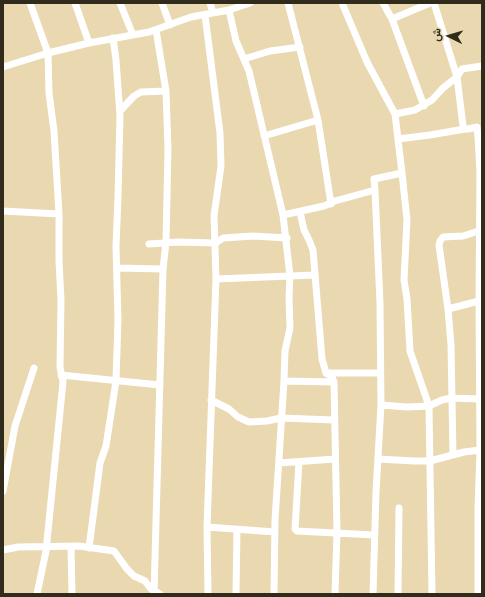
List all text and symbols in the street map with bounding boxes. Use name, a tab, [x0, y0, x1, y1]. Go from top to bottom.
north arrow	[429, 16, 469, 56]
text: ش	[429, 28, 444, 42]

